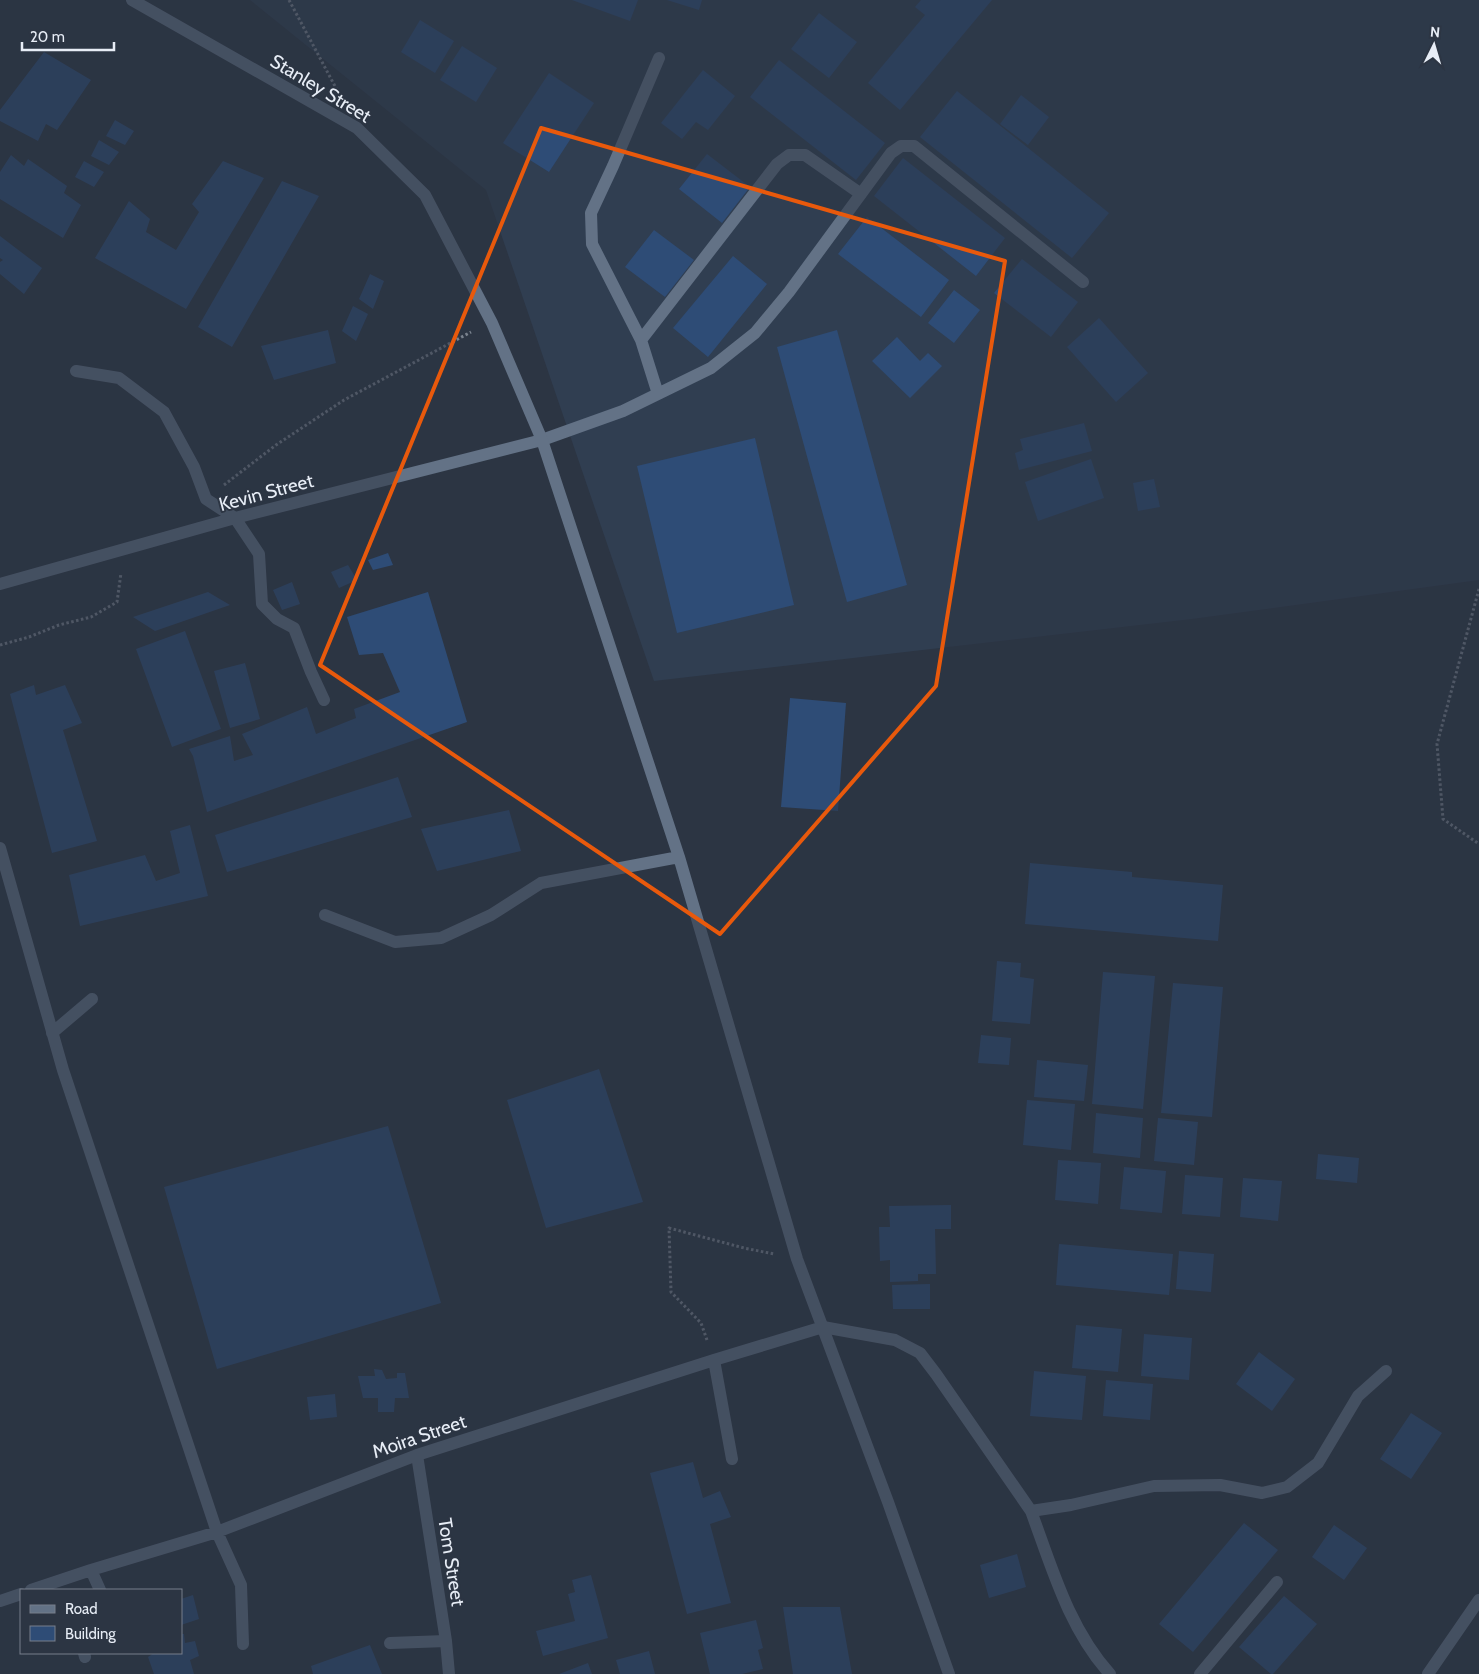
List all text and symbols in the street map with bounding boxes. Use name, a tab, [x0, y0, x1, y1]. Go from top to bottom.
scale bar	[22, 20, 115, 52]
north arrow	[1409, 20, 1459, 70]
text: N	[1429, 23, 1441, 41]
text: 20 m	[30, 28, 65, 46]
street label: Stanley Street	[266, 49, 376, 128]
street label: Kevin Street	[216, 469, 316, 516]
street label: Moira Street	[369, 1409, 470, 1463]
street label: Tom Street	[433, 1516, 470, 1608]
legend	[20, 1589, 182, 1654]
text: Road	[65, 1600, 98, 1618]
text: Building	[65, 1625, 116, 1643]

